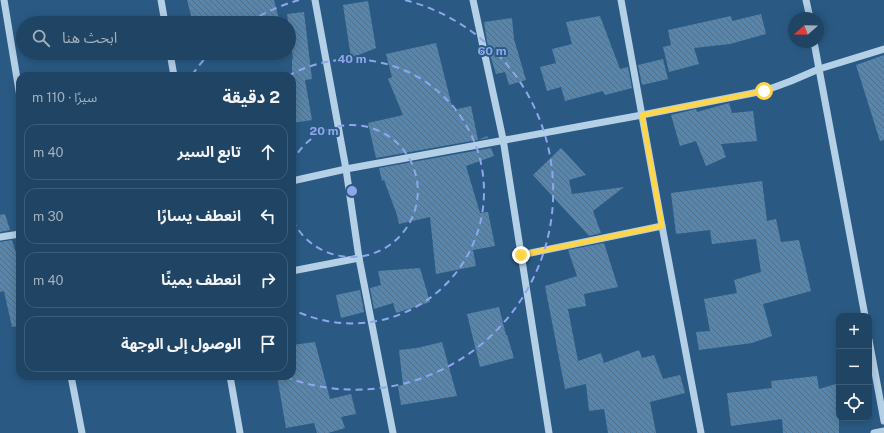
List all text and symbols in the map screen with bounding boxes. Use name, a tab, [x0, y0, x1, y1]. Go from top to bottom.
north arrow	[788, 12, 824, 48]
search box	[16, 16, 296, 60]
icon: search	[30, 27, 52, 49]
text: ابحث هنا	[62, 29, 117, 46]
text: 60 m	[477, 44, 507, 58]
text: 40 m	[337, 52, 367, 66]
route start	[755, 82, 773, 100]
text: 2 دقيقة	[223, 87, 280, 107]
text: سيرًا · 110 m	[32, 90, 97, 105]
text: 20 m	[310, 124, 339, 138]
icon: ahead	[257, 141, 279, 163]
text: تابع السير	[177, 143, 241, 160]
text: 40 m	[33, 145, 64, 160]
centre of rings	[345, 184, 359, 198]
icon: left	[257, 205, 279, 227]
text: انعطف يسارًا	[157, 207, 241, 224]
text: 30 m	[33, 209, 63, 224]
route end	[512, 246, 530, 264]
icon: right	[257, 269, 279, 291]
text: انعطف يمينًا	[161, 271, 241, 288]
text: 40 m	[33, 273, 64, 288]
map controls	[836, 313, 872, 421]
button: +	[836, 313, 872, 349]
icon: arrive	[257, 333, 279, 355]
text: الوصول إلى الوجهة	[121, 335, 241, 352]
button: −	[836, 349, 872, 385]
button: locate	[836, 385, 872, 421]

